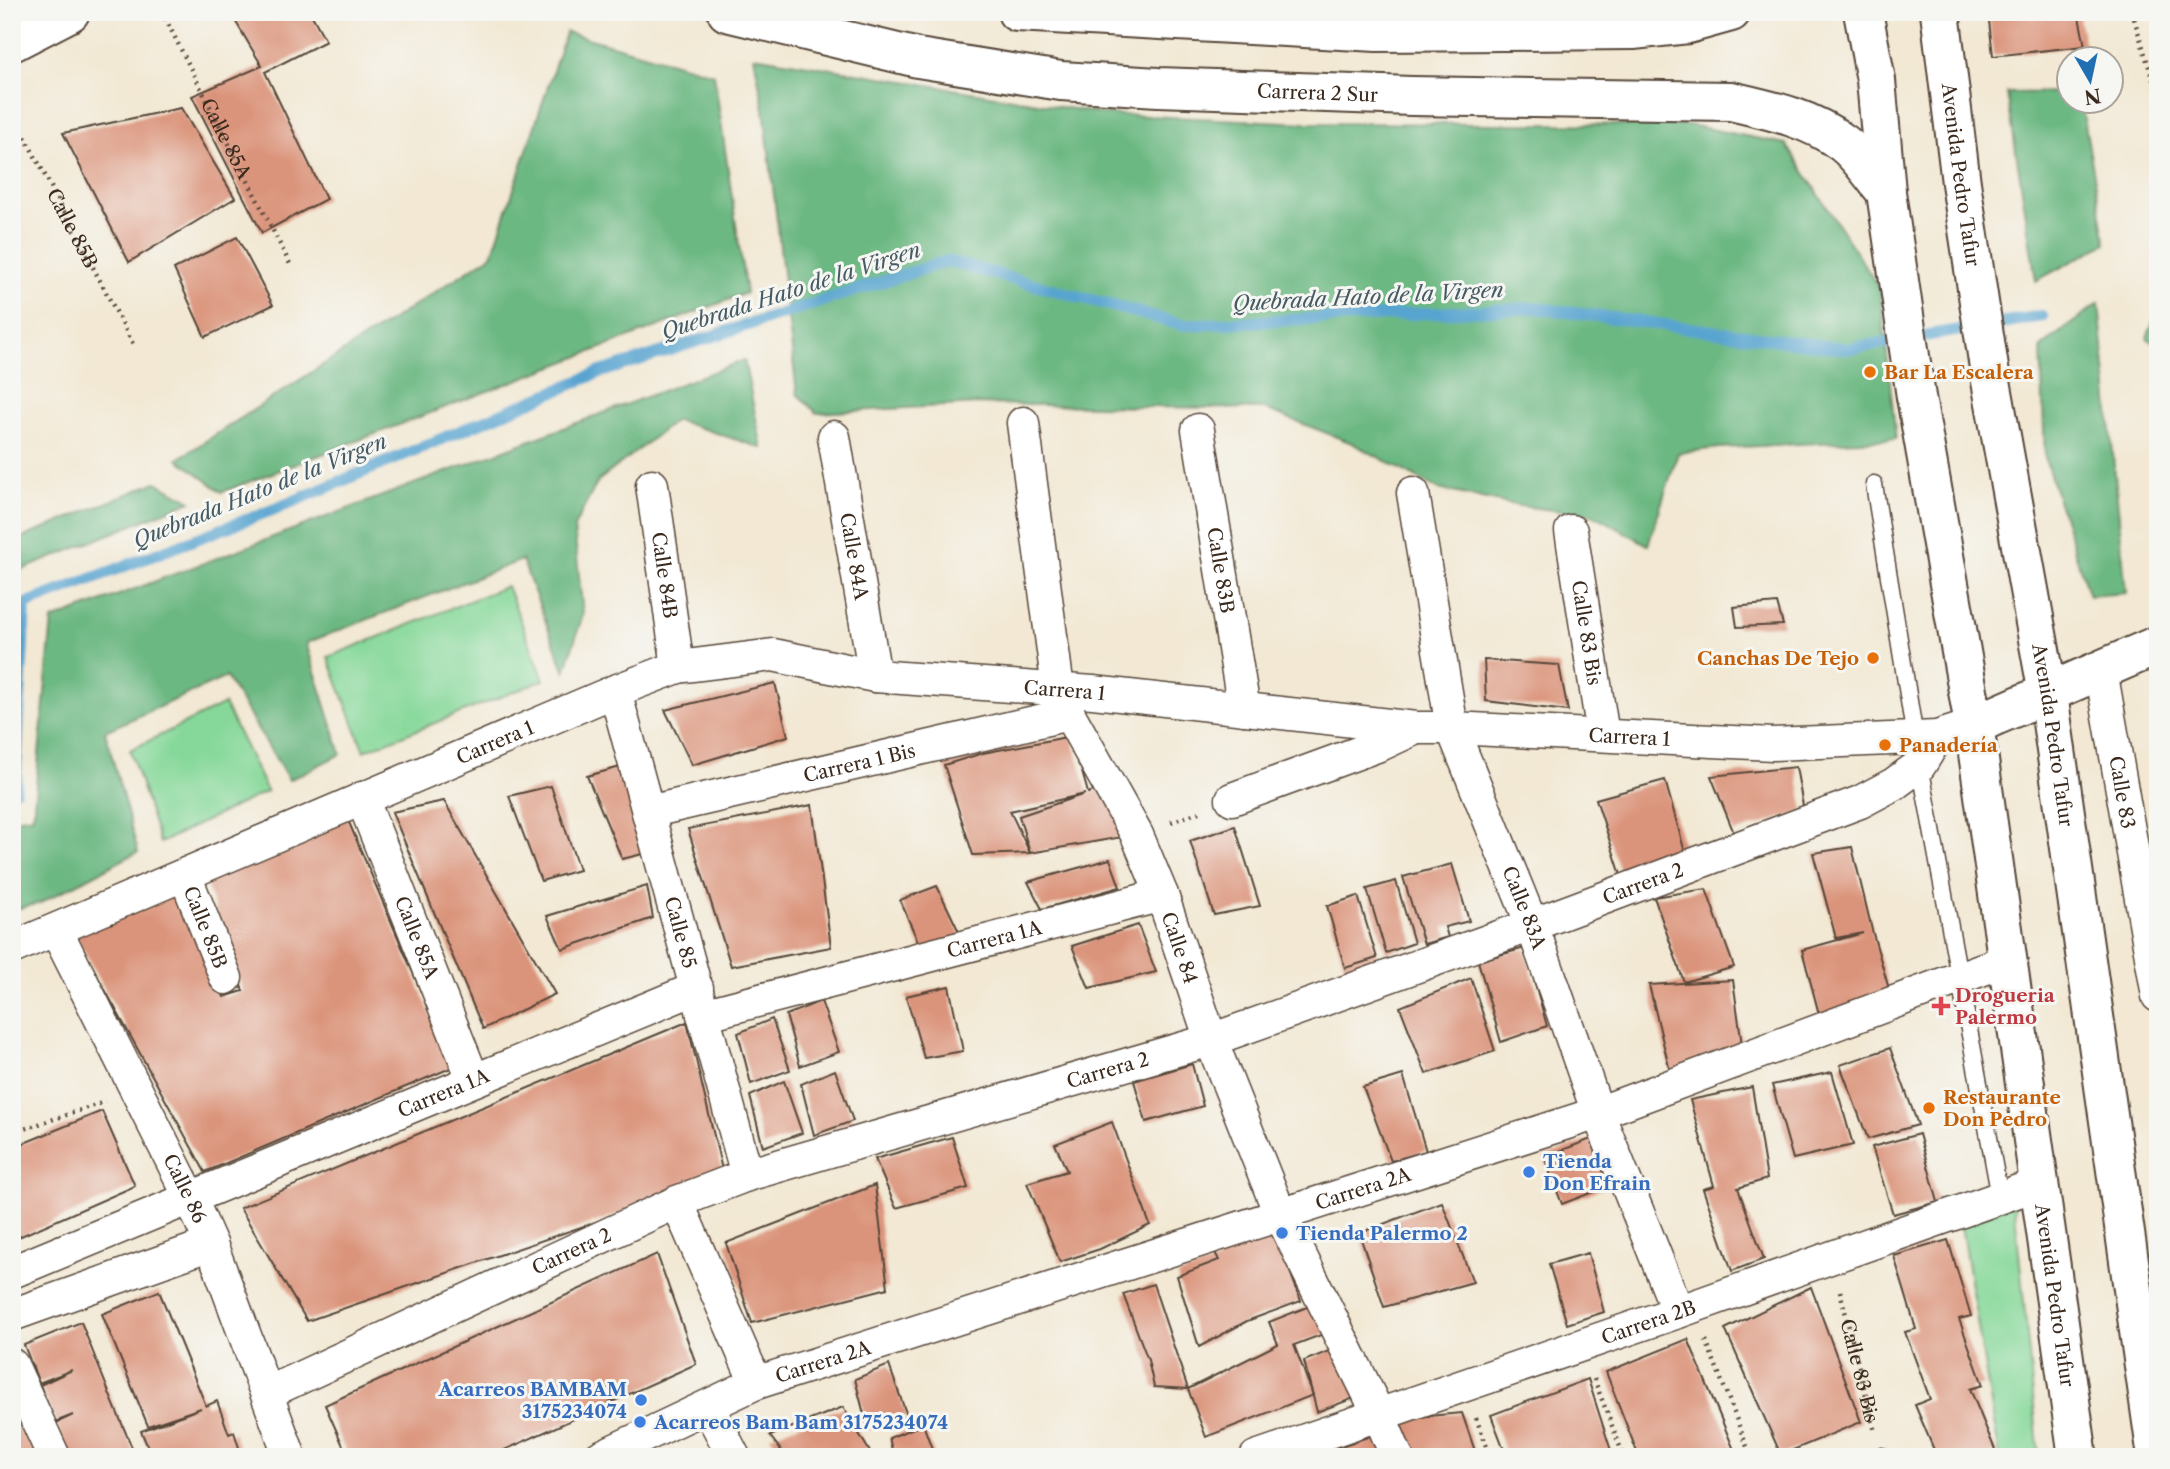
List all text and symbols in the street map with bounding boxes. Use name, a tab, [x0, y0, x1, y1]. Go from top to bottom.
north arrow	[2054, 46, 2124, 116]
street label: Carrera 2 Sur	[1257, 80, 1378, 107]
street label: Avenida Pedro Tafur	[1937, 81, 1984, 268]
text: N	[2083, 84, 2103, 109]
street label: Calle 85A	[196, 95, 256, 184]
street label: Calle 85B	[42, 185, 102, 272]
water label: Quebrada Hato de la Virgen	[658, 237, 924, 344]
water label: Quebrada Hato de la Virgen	[1232, 277, 1504, 316]
place label: Bar La Escalera	[1884, 361, 2035, 384]
marker: Bar La Escalera	[1862, 364, 1878, 380]
water label: Quebrada Hato de la Virgen	[129, 428, 390, 553]
street label: Calle 84A	[835, 511, 873, 603]
street label: Calle 83B	[1202, 526, 1239, 615]
street label: Calle 84B	[647, 530, 682, 620]
street label: Calle 83 Bis	[1567, 579, 1606, 687]
street label: Avenida Pedro Tafur	[2027, 641, 2078, 828]
place label: Canchas De Tejo	[1697, 647, 1859, 670]
marker: Canchas De Tejo	[1865, 650, 1881, 666]
street label: Carrera 1	[1023, 676, 1107, 705]
street label: Carrera 1	[453, 716, 537, 769]
street label: Carrera 1	[1588, 724, 1671, 751]
place label: Panadería	[1899, 734, 1999, 757]
marker: Panadería	[1877, 737, 1893, 753]
street label: Carrera 1 Bis	[801, 739, 918, 787]
street label: Calle 83	[2104, 754, 2140, 830]
street label: Carrera 2	[1599, 858, 1687, 910]
street label: Calle 83A	[1497, 863, 1551, 953]
street label: Calle 85B	[179, 883, 232, 972]
street label: Calle 85A	[390, 893, 444, 983]
street label: Calle 85	[660, 894, 701, 971]
street label: Calle 84	[1157, 909, 1202, 987]
street label: Carrera 1A	[945, 916, 1045, 963]
place label: Drogueria Palermo	[1955, 984, 2056, 1029]
marker: Drogueria Palermo	[1933, 998, 1949, 1014]
street label: Carrera 2	[1064, 1048, 1152, 1093]
street label: Carrera 1A	[394, 1064, 493, 1123]
place label: Restaurante Don Pedro	[1943, 1086, 2061, 1131]
marker: Restaurante Don Pedro	[1921, 1100, 1937, 1116]
street label: Calle 86	[158, 1150, 211, 1227]
place label: Tienda Don Efrain	[1543, 1150, 1651, 1195]
street label: Carrera 2A	[1312, 1163, 1415, 1215]
marker: Tienda Don Efrain	[1521, 1164, 1537, 1180]
street label: Avenida Pedro Tafur	[2030, 1201, 2079, 1388]
place label: Tienda Palermo 2	[1296, 1222, 1468, 1245]
street label: Carrera 2	[528, 1223, 615, 1280]
marker: Tienda Palermo 2	[1274, 1225, 1290, 1241]
street label: Carrera 2B	[1599, 1296, 1699, 1349]
street label: Calle 83 Bis	[1835, 1317, 1883, 1425]
street label: Carrera 2A	[773, 1336, 875, 1388]
place label: Acarreos BAMBAM 3175234074	[438, 1378, 627, 1423]
marker: Acarreos BAMBAM 3175234074	[633, 1392, 649, 1408]
place label: Acarreos Bam Bam 3175234074	[653, 1411, 948, 1434]
marker: Acarreos Bam Bam 3175234074	[632, 1414, 648, 1430]

